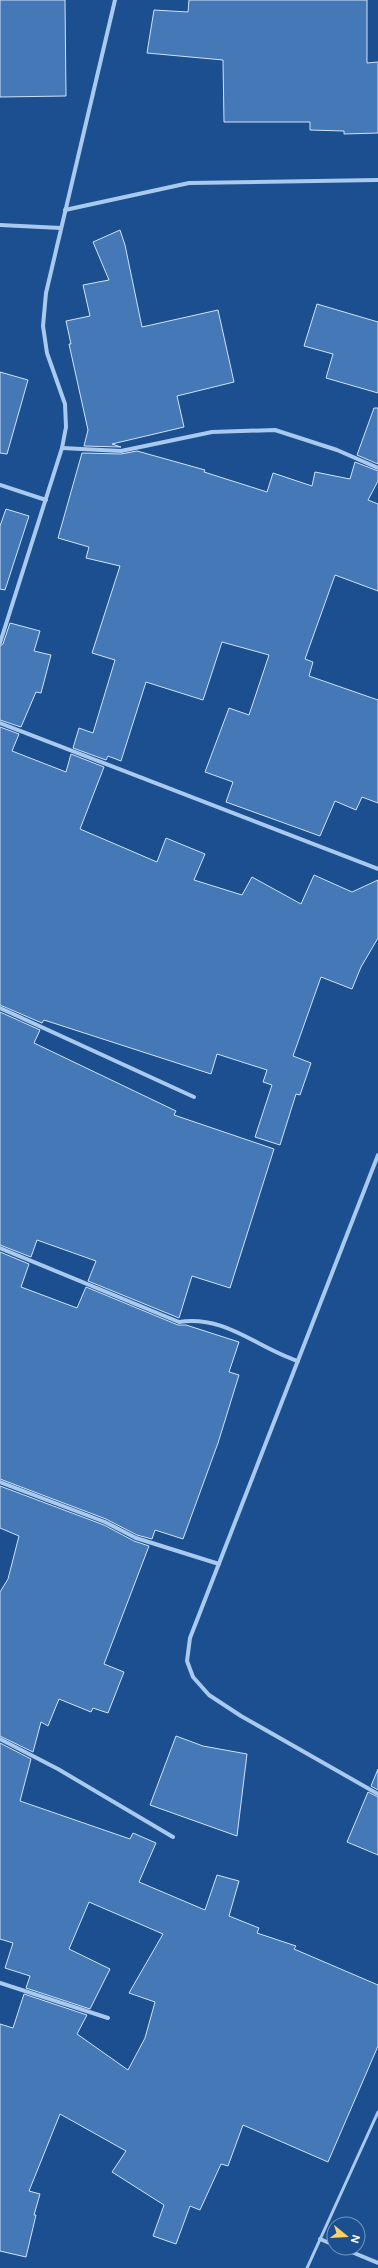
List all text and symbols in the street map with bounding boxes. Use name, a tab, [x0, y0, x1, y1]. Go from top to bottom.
north arrow	[326, 2216, 366, 2256]
text: N	[348, 2233, 363, 2245]

